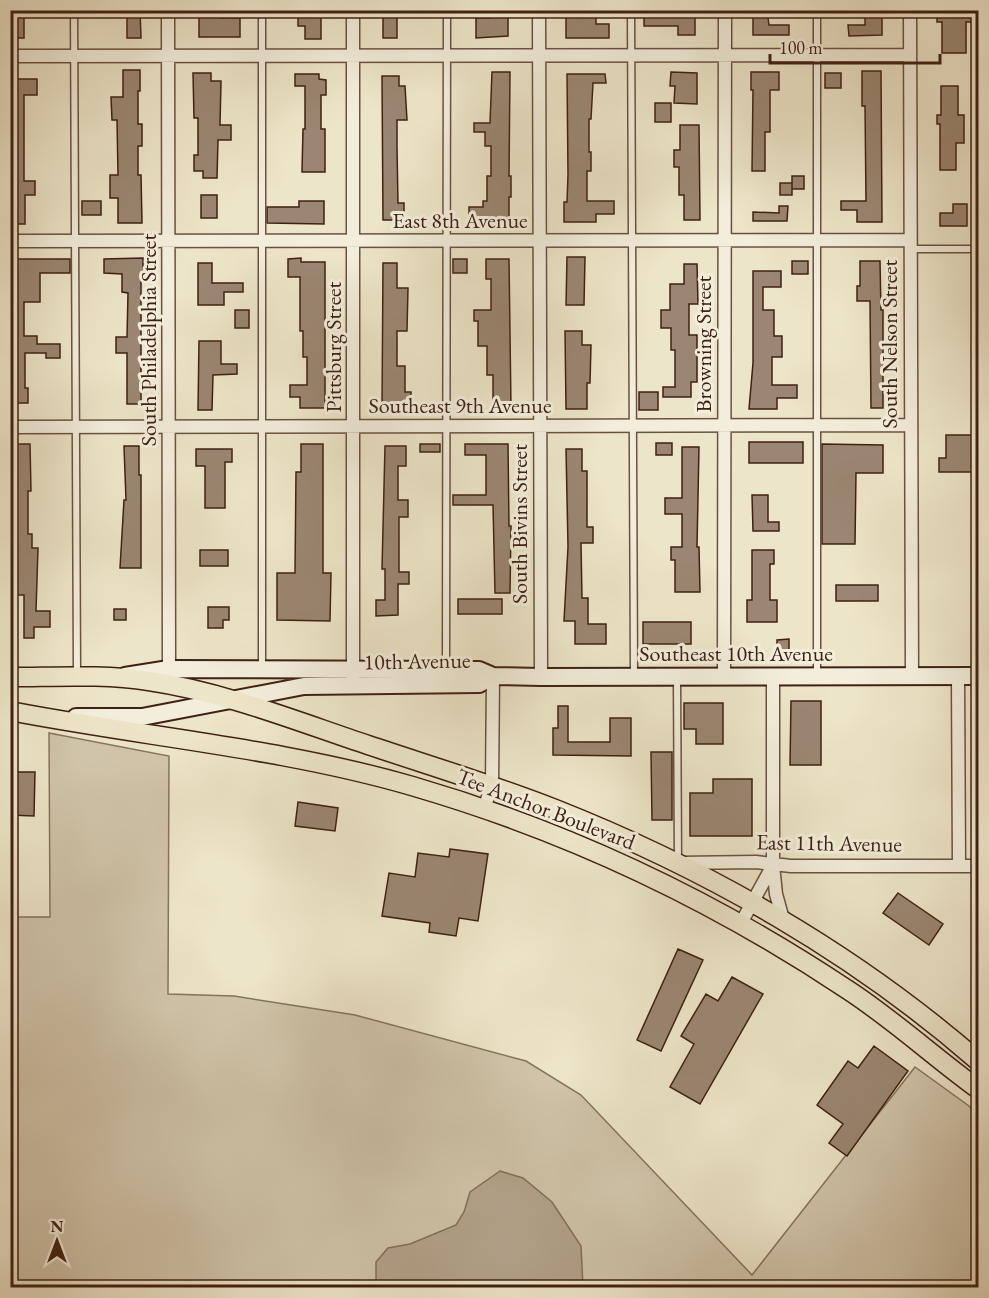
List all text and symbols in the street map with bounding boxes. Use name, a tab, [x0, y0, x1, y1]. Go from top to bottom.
scale bar	[770, 27, 940, 65]
text: 100 m	[779, 36, 823, 59]
street label: East 8th Avenue	[392, 206, 528, 235]
street label: South Philadelphia Street	[134, 234, 163, 446]
street label: South Nelson Street	[875, 259, 904, 428]
street label: Browning Street	[689, 276, 718, 412]
street label: Pittsburg Street	[319, 281, 348, 413]
street label: Southeast 9th Avenue	[368, 391, 552, 420]
street label: South Bivins Street	[505, 444, 534, 604]
street label: Southeast 10th Avenue	[639, 639, 833, 668]
street label: 10th Avenue	[363, 646, 471, 676]
street label: Tee Anchor Boulevard	[452, 762, 640, 857]
street label: East 11th Avenue	[756, 827, 903, 859]
north arrow	[27, 1211, 87, 1271]
text: N	[51, 1216, 64, 1237]

